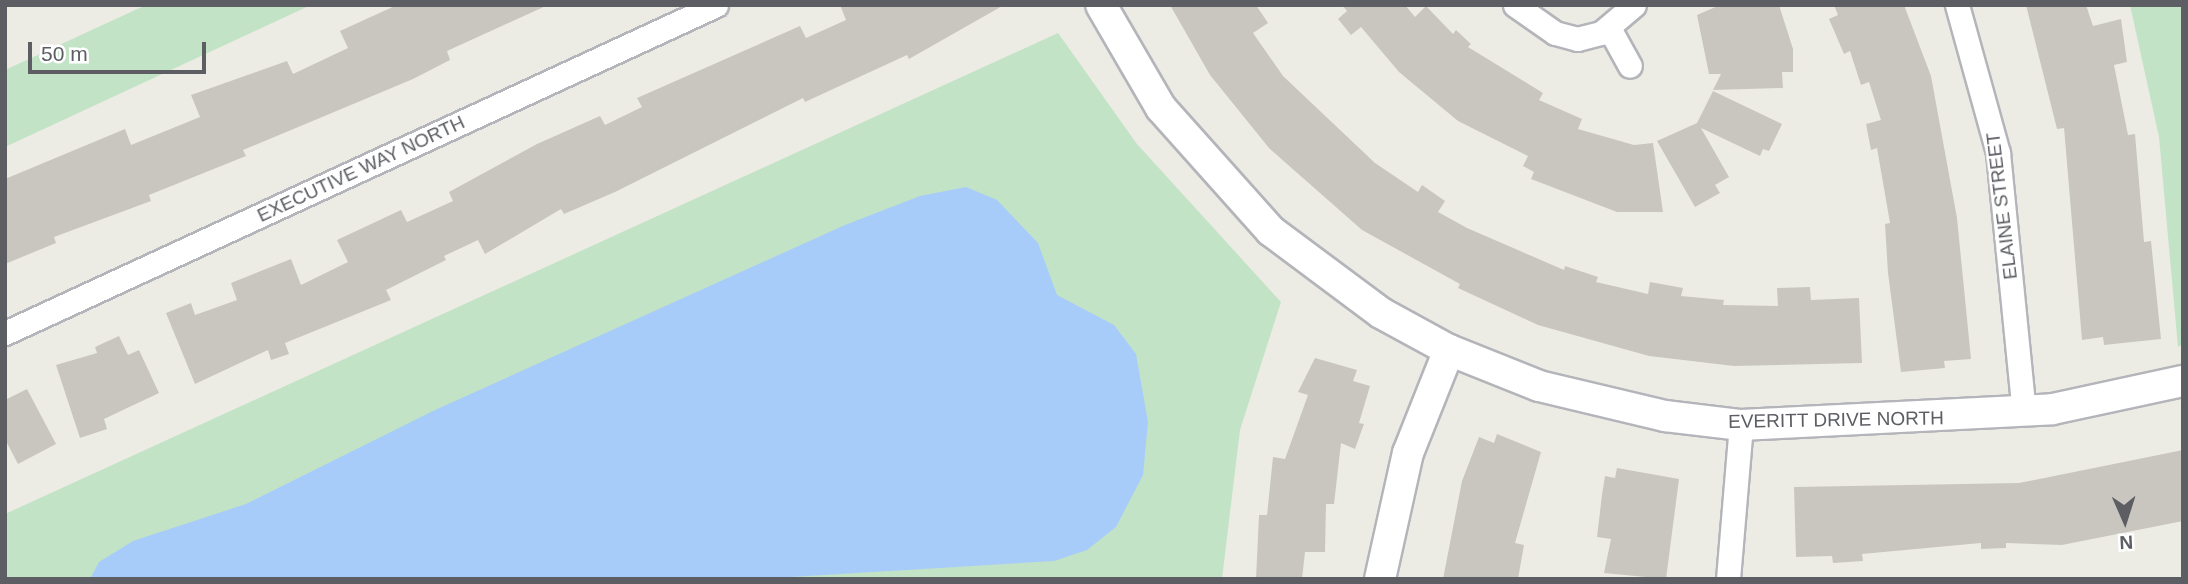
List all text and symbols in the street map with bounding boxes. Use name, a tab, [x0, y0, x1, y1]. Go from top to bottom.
scale bar	[32, 28, 210, 72]
text: 50 m	[41, 42, 88, 65]
street label: EXECUTIVE WAY NORTH	[253, 111, 469, 227]
street label: ELAINE STREET	[1982, 131, 2022, 281]
street label: EVERITT DRIVE NORTH	[1728, 407, 1944, 433]
north arrow	[2090, 486, 2160, 556]
text: N	[2119, 532, 2134, 553]

